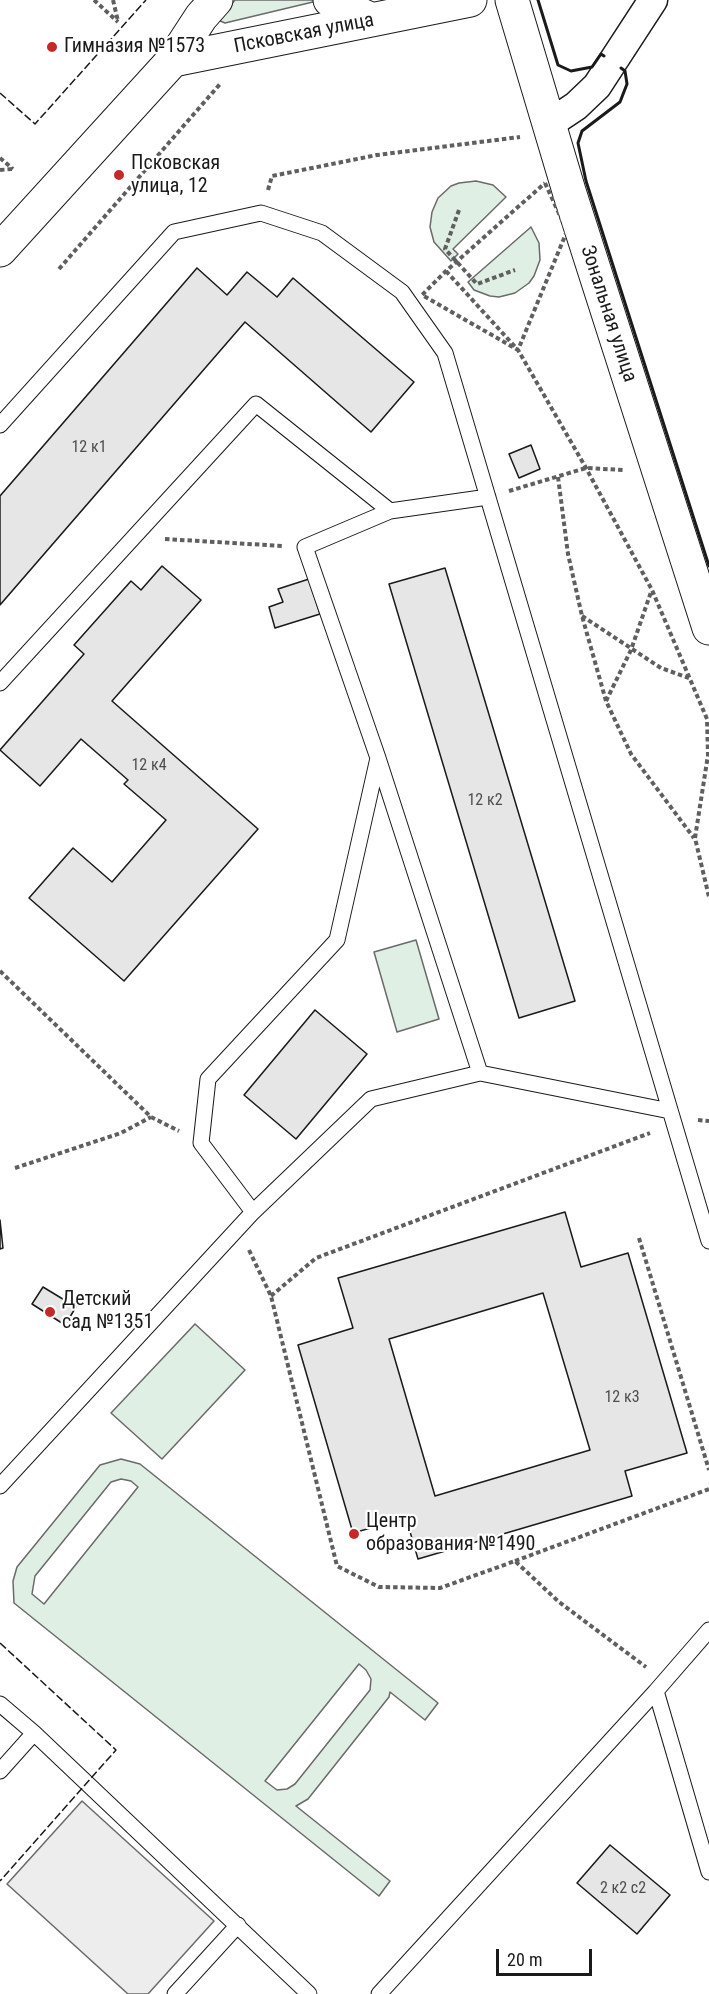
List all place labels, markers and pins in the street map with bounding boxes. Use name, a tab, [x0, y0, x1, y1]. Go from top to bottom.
place label: Гимназия №1573	[64, 35, 205, 59]
marker: Гимназия №1573	[45, 40, 59, 54]
place label: Псковская улица, 12	[131, 152, 220, 199]
marker: Псковская улица, 12	[112, 168, 126, 182]
place label: Детский сад №1351	[62, 1288, 153, 1335]
marker: Детский сад №1351	[43, 1305, 57, 1319]
place label: Центр образования №1490	[366, 1510, 535, 1557]
marker: Центр образования №1490	[347, 1527, 361, 1541]

